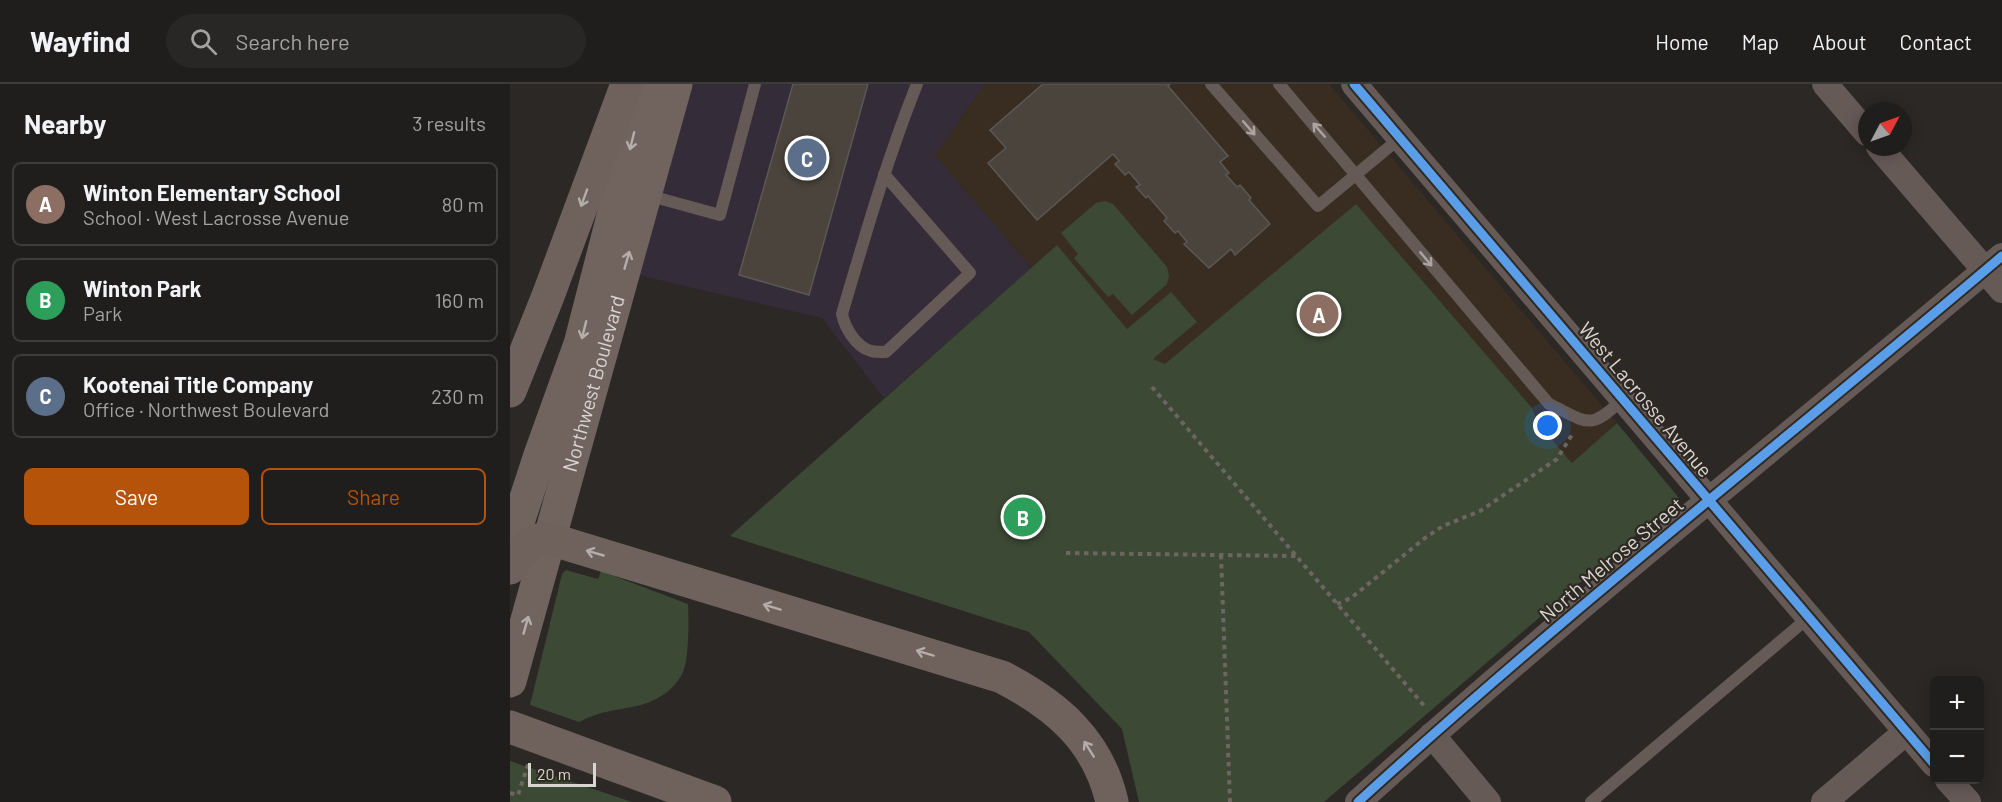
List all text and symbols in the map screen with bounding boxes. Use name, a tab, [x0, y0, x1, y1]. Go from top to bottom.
search box	[166, 14, 586, 68]
text: Wayfind	[30, 24, 130, 58]
icon: search	[187, 25, 220, 58]
text: Search here	[235, 28, 350, 54]
text: Home	[1655, 29, 1709, 54]
text: Map	[1742, 29, 1779, 54]
text: About	[1812, 29, 1867, 54]
text: Contact	[1900, 29, 1972, 54]
north arrow	[1858, 102, 1912, 156]
text: Nearby	[24, 108, 106, 139]
text: 3 results	[412, 111, 486, 135]
one-way arrow	[1242, 120, 1256, 135]
one-way arrow	[1312, 123, 1326, 138]
one-way arrow	[625, 131, 637, 150]
pin: C	[788, 136, 826, 181]
text: Winton Elementary School	[83, 179, 340, 205]
one-way arrow	[578, 188, 589, 207]
text: A	[39, 192, 52, 216]
text: 80 m	[442, 192, 484, 216]
text: School · West Lacrosse Avenue	[83, 205, 349, 229]
one-way arrow	[622, 251, 633, 270]
one-way arrow	[1419, 251, 1433, 266]
text: Winton Park	[83, 275, 202, 301]
text: B	[39, 288, 52, 312]
text: 160 m	[435, 288, 484, 312]
street label: Northwest Boulevard	[557, 292, 629, 474]
pin: A	[1300, 292, 1338, 336]
text: Park	[83, 301, 122, 325]
street label: West Lacrosse Avenue	[1574, 317, 1718, 481]
one-way arrow	[577, 320, 589, 339]
text: Kootenai Title Company	[83, 371, 313, 397]
text: C	[39, 384, 52, 408]
text: 230 m	[431, 384, 484, 408]
text: Office · Northwest Boulevard	[83, 397, 329, 421]
your location	[1533, 411, 1562, 440]
button: Save	[24, 468, 249, 525]
button: Share	[261, 468, 486, 525]
street label: North Melrose Street	[1534, 492, 1688, 626]
pin: B	[1004, 494, 1042, 540]
one-way arrow	[586, 547, 605, 558]
one-way arrow	[763, 600, 782, 611]
one-way arrow	[521, 616, 532, 635]
one-way arrow	[916, 647, 935, 658]
map controls	[1930, 676, 1984, 784]
button: +	[1930, 676, 1984, 730]
button: −	[1930, 730, 1984, 784]
one-way arrow	[1082, 741, 1094, 758]
scale bar	[528, 760, 596, 788]
text: 20 m	[537, 764, 571, 783]

